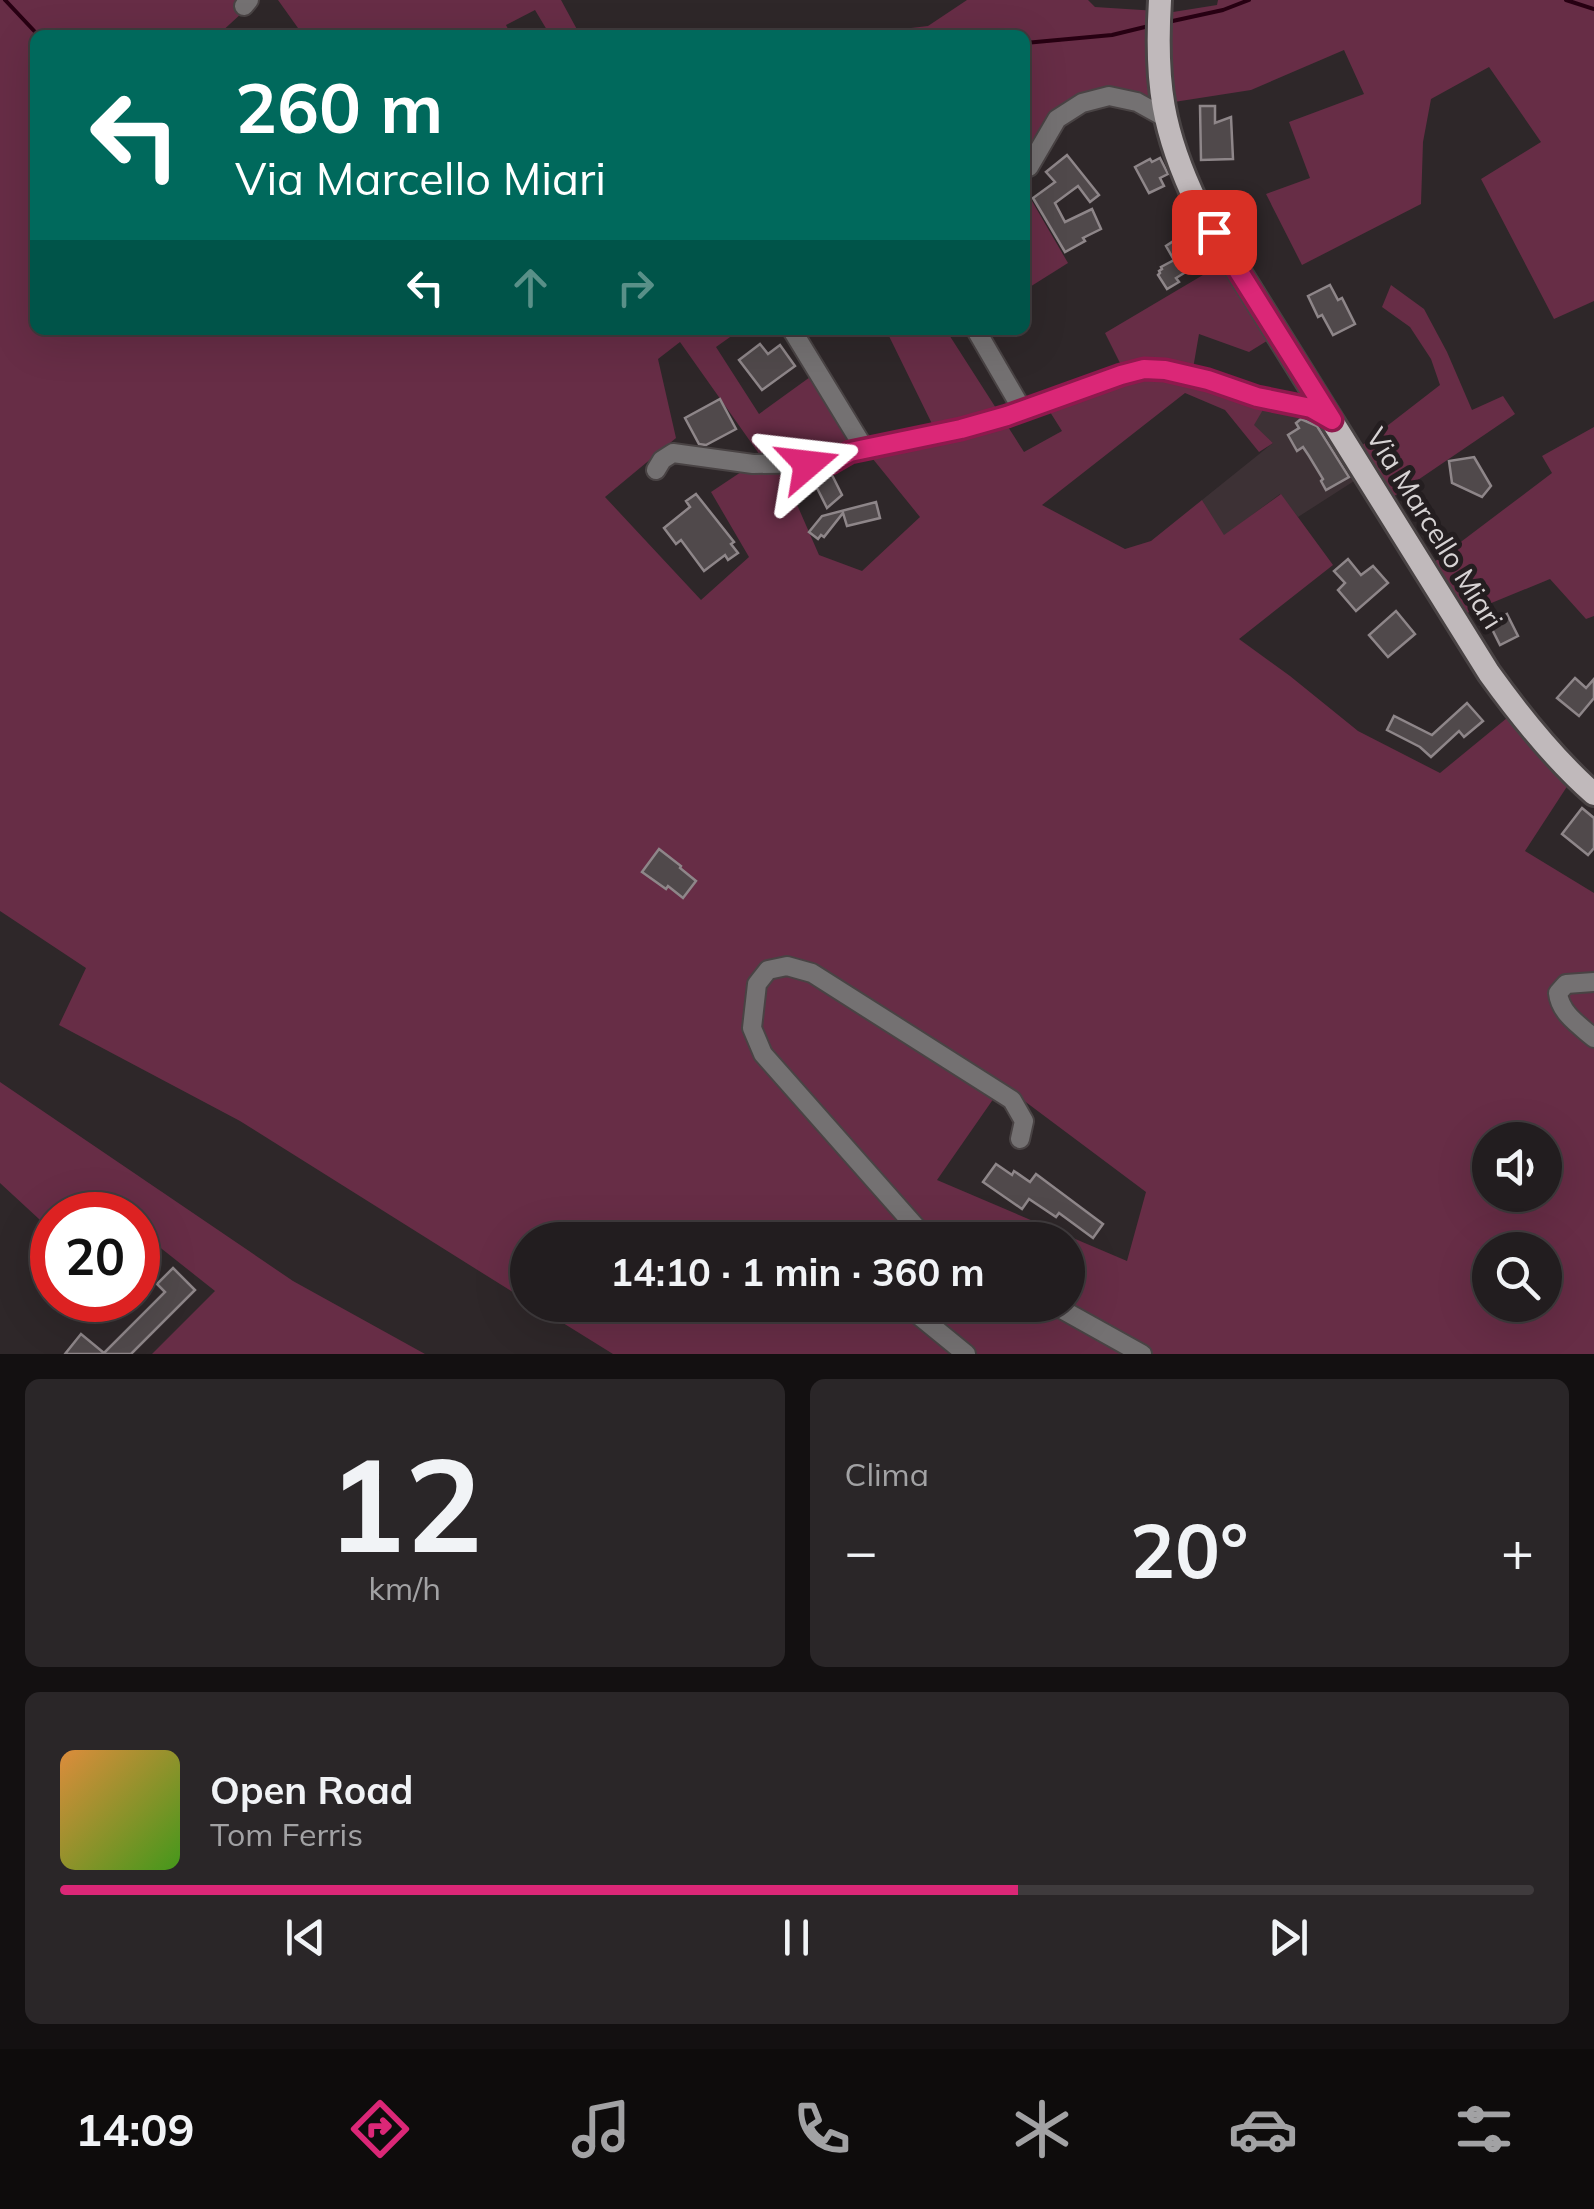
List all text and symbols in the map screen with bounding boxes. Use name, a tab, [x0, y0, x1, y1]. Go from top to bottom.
text: 260 m	[235, 63, 443, 151]
icon: left	[70, 70, 200, 200]
text: Via Marcello Miari	[235, 150, 606, 206]
pin	[1172, 190, 1257, 275]
icon: arrive	[1187, 205, 1242, 260]
icon: left	[398, 260, 453, 315]
icon: ahead	[503, 260, 558, 315]
icon: right	[608, 260, 663, 315]
position arrow	[756, 412, 860, 516]
street label: Via Marcello Miari	[1359, 421, 1511, 635]
map controls	[1472, 1122, 1562, 1322]
button: sound	[1472, 1122, 1562, 1212]
speed limit sign: 20	[30, 1192, 160, 1322]
button: search	[1472, 1232, 1562, 1322]
text: 14:10 · 1 min · 360 m	[610, 1248, 985, 1296]
text: 12	[327, 1421, 483, 1585]
text: Clima	[845, 1454, 929, 1494]
text: 20°	[1130, 1503, 1248, 1597]
text: −	[845, 1516, 878, 1585]
text: +	[1501, 1516, 1534, 1585]
text: km/h	[369, 1568, 441, 1608]
text: Open Road	[210, 1766, 413, 1814]
text: Tom Ferris	[210, 1814, 363, 1854]
icon: previous	[278, 1910, 333, 1965]
icon: pause	[769, 1910, 824, 1965]
icon: next	[1261, 1910, 1316, 1965]
icon: directions	[345, 2094, 415, 2164]
icon: music	[566, 2094, 636, 2164]
icon: phone	[787, 2094, 857, 2164]
icon: climate	[1007, 2094, 1077, 2164]
icon: car	[1228, 2094, 1298, 2164]
icon: filters	[1449, 2094, 1519, 2164]
text: 14:09	[75, 2101, 195, 2157]

